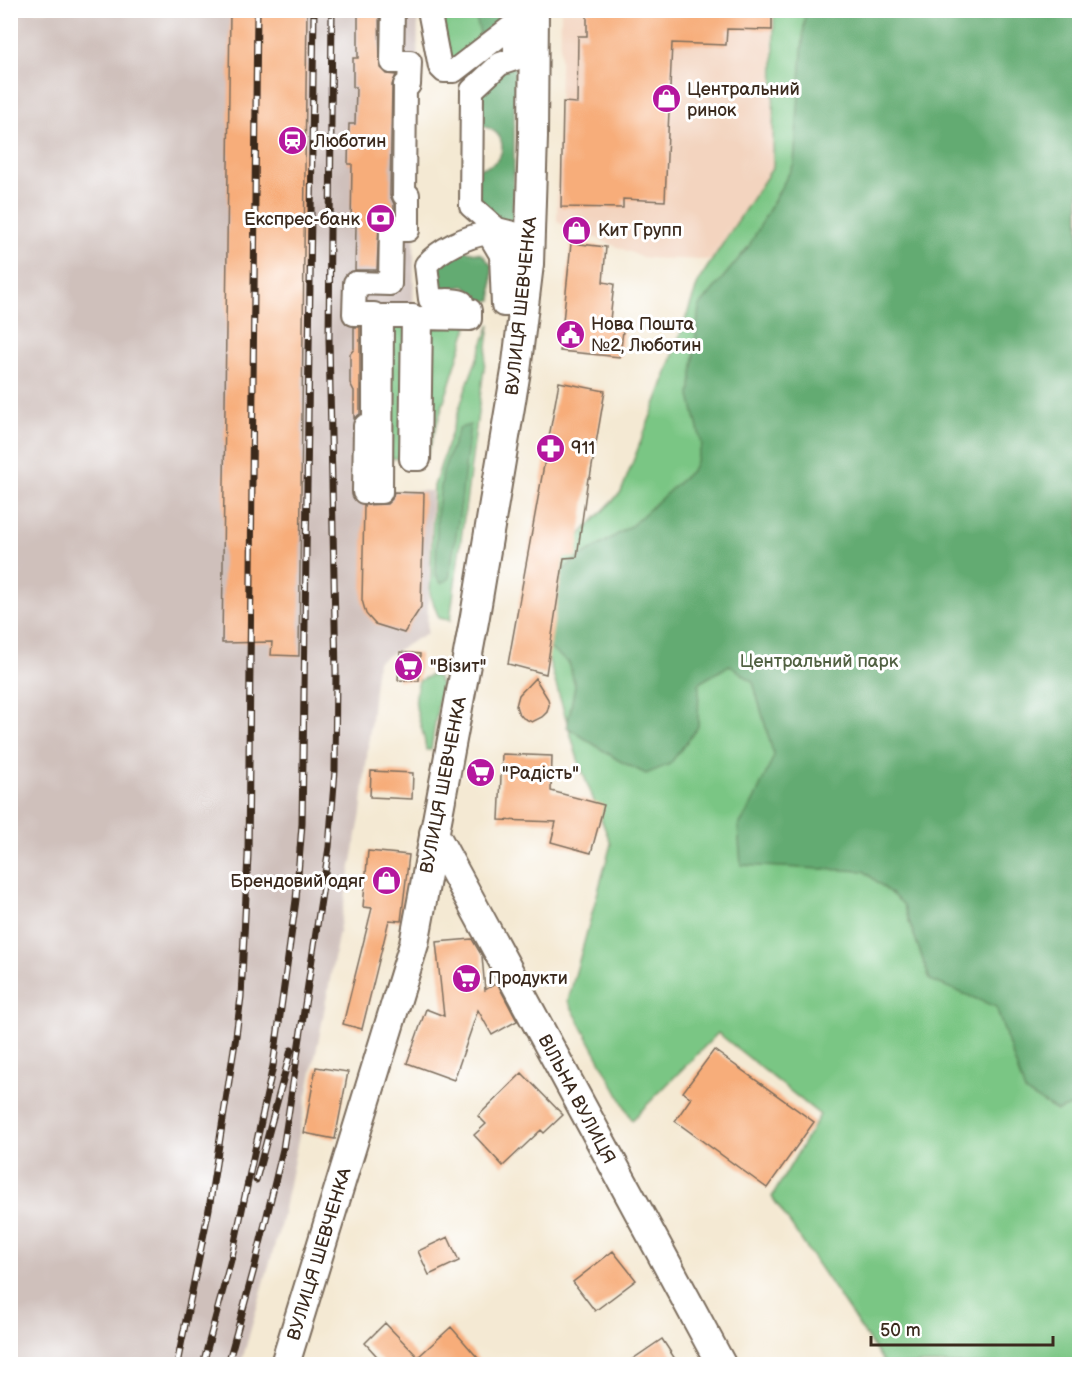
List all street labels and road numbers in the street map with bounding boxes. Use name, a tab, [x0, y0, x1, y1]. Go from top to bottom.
street label: ВУЛИЦЯ ШЕВЧЕНКА	[502, 216, 541, 396]
street label: ВУЛИЦЯ ШЕВЧЕНКА	[416, 695, 471, 875]
street label: ВІЛЬНА ВУЛИЦЯ	[534, 1031, 619, 1167]
street label: ВУЛИЦЯ ШЕВЧЕНКА	[283, 1165, 356, 1343]

